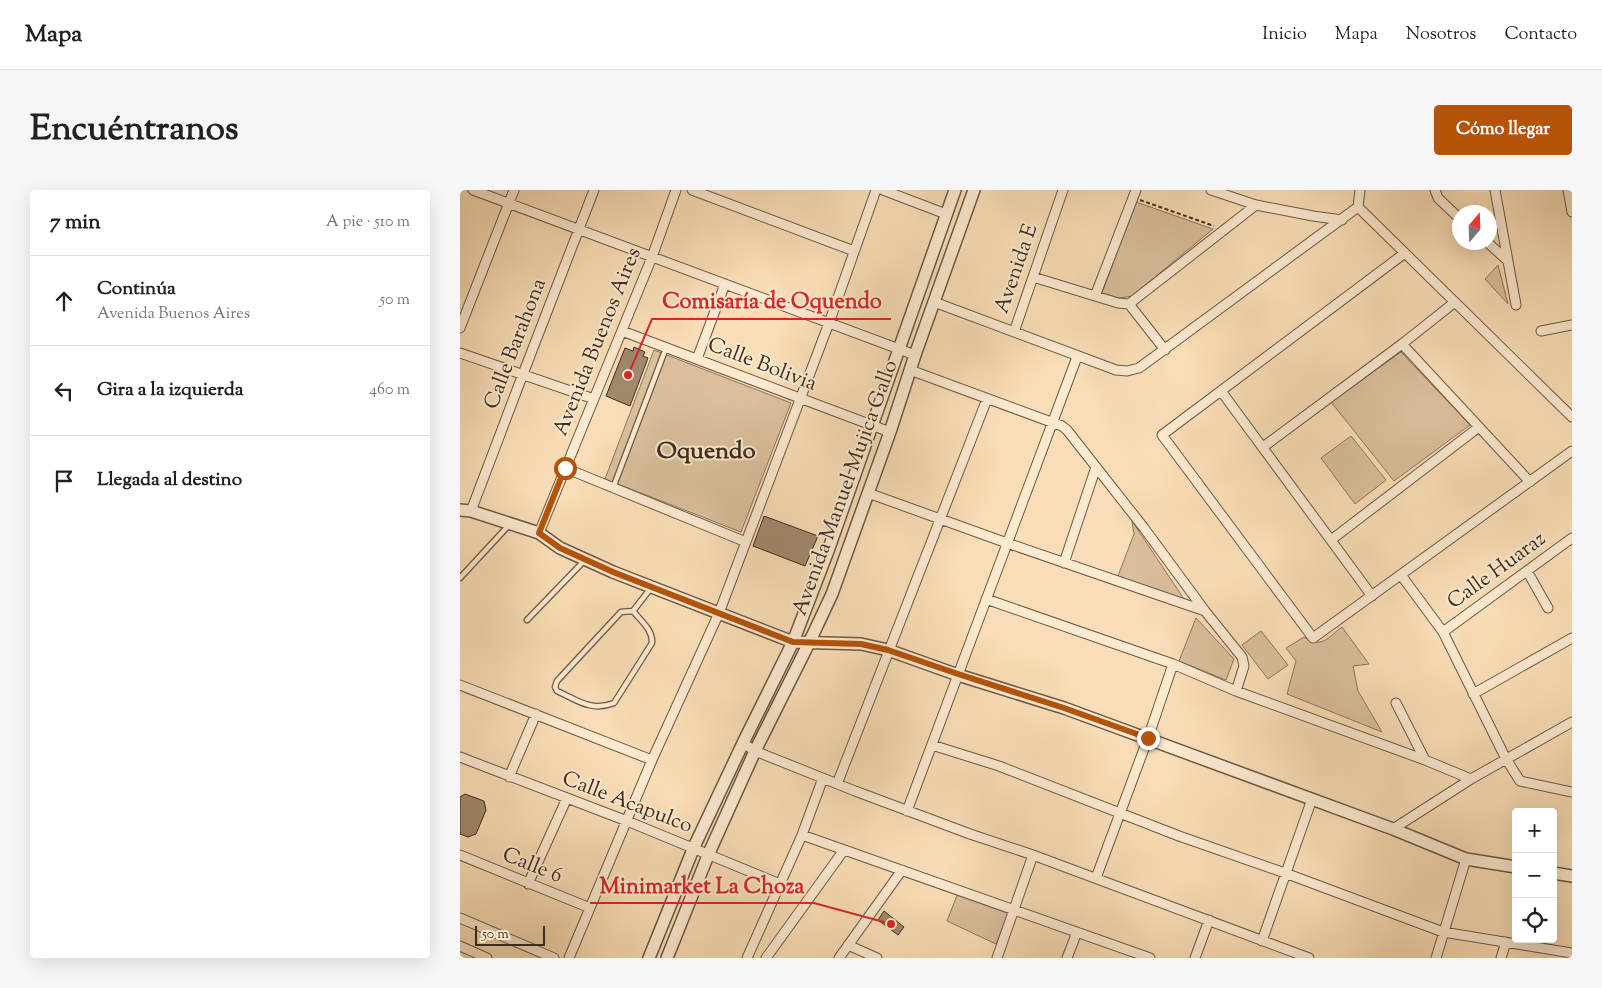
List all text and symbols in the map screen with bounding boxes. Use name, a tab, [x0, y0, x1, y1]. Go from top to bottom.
text: Mapa	[25, 18, 82, 52]
text: Inicio	[1262, 22, 1307, 48]
text: Mapa	[1335, 22, 1378, 48]
text: Nosotros	[1406, 22, 1476, 48]
text: Contacto	[1504, 22, 1577, 48]
text: Encuéntranos	[30, 105, 239, 156]
button: Cómo llegar	[1434, 105, 1572, 155]
north arrow	[1452, 205, 1497, 250]
text: 7 min	[50, 208, 101, 238]
text: A pie · 510 m	[326, 211, 410, 234]
street label: Avenida E	[988, 220, 1046, 318]
street label: Avenida Buenos Aires	[546, 243, 650, 441]
street label: Calle Barahona	[477, 274, 555, 414]
text: Continúa	[97, 276, 176, 303]
callout: Comisaría de Oquendo	[652, 282, 891, 319]
icon: ahead	[50, 287, 78, 315]
text: Comisaría de Oquendo	[662, 287, 882, 319]
text: 50 m	[379, 289, 410, 312]
text: Avenida Buenos Aires	[97, 303, 250, 326]
street label: Calle Bolivia	[703, 330, 821, 400]
street label: Avenida Manuel Mujica Gallo	[786, 356, 906, 620]
icon: left	[50, 377, 78, 405]
text: Gira a la izquierda	[97, 377, 243, 404]
text: 460 m	[369, 379, 410, 402]
district label: Oquendo	[656, 435, 756, 469]
route start	[554, 457, 577, 480]
icon: arrive	[50, 467, 78, 495]
text: Llegada al destino	[97, 467, 242, 494]
street label: Calle Huaraz	[1441, 525, 1553, 617]
route end	[1137, 727, 1160, 750]
street label: Calle Acapulco	[557, 764, 697, 842]
map controls	[1512, 808, 1557, 943]
button: +	[1512, 808, 1557, 853]
street label: Calle 6	[497, 840, 567, 892]
button: −	[1512, 853, 1557, 898]
callout: Minimarket La Choza	[590, 866, 814, 903]
text: Minimarket La Choza	[600, 872, 805, 904]
button: locate	[1512, 898, 1557, 943]
scale bar	[475, 923, 545, 946]
text: 50 m	[482, 925, 509, 945]

